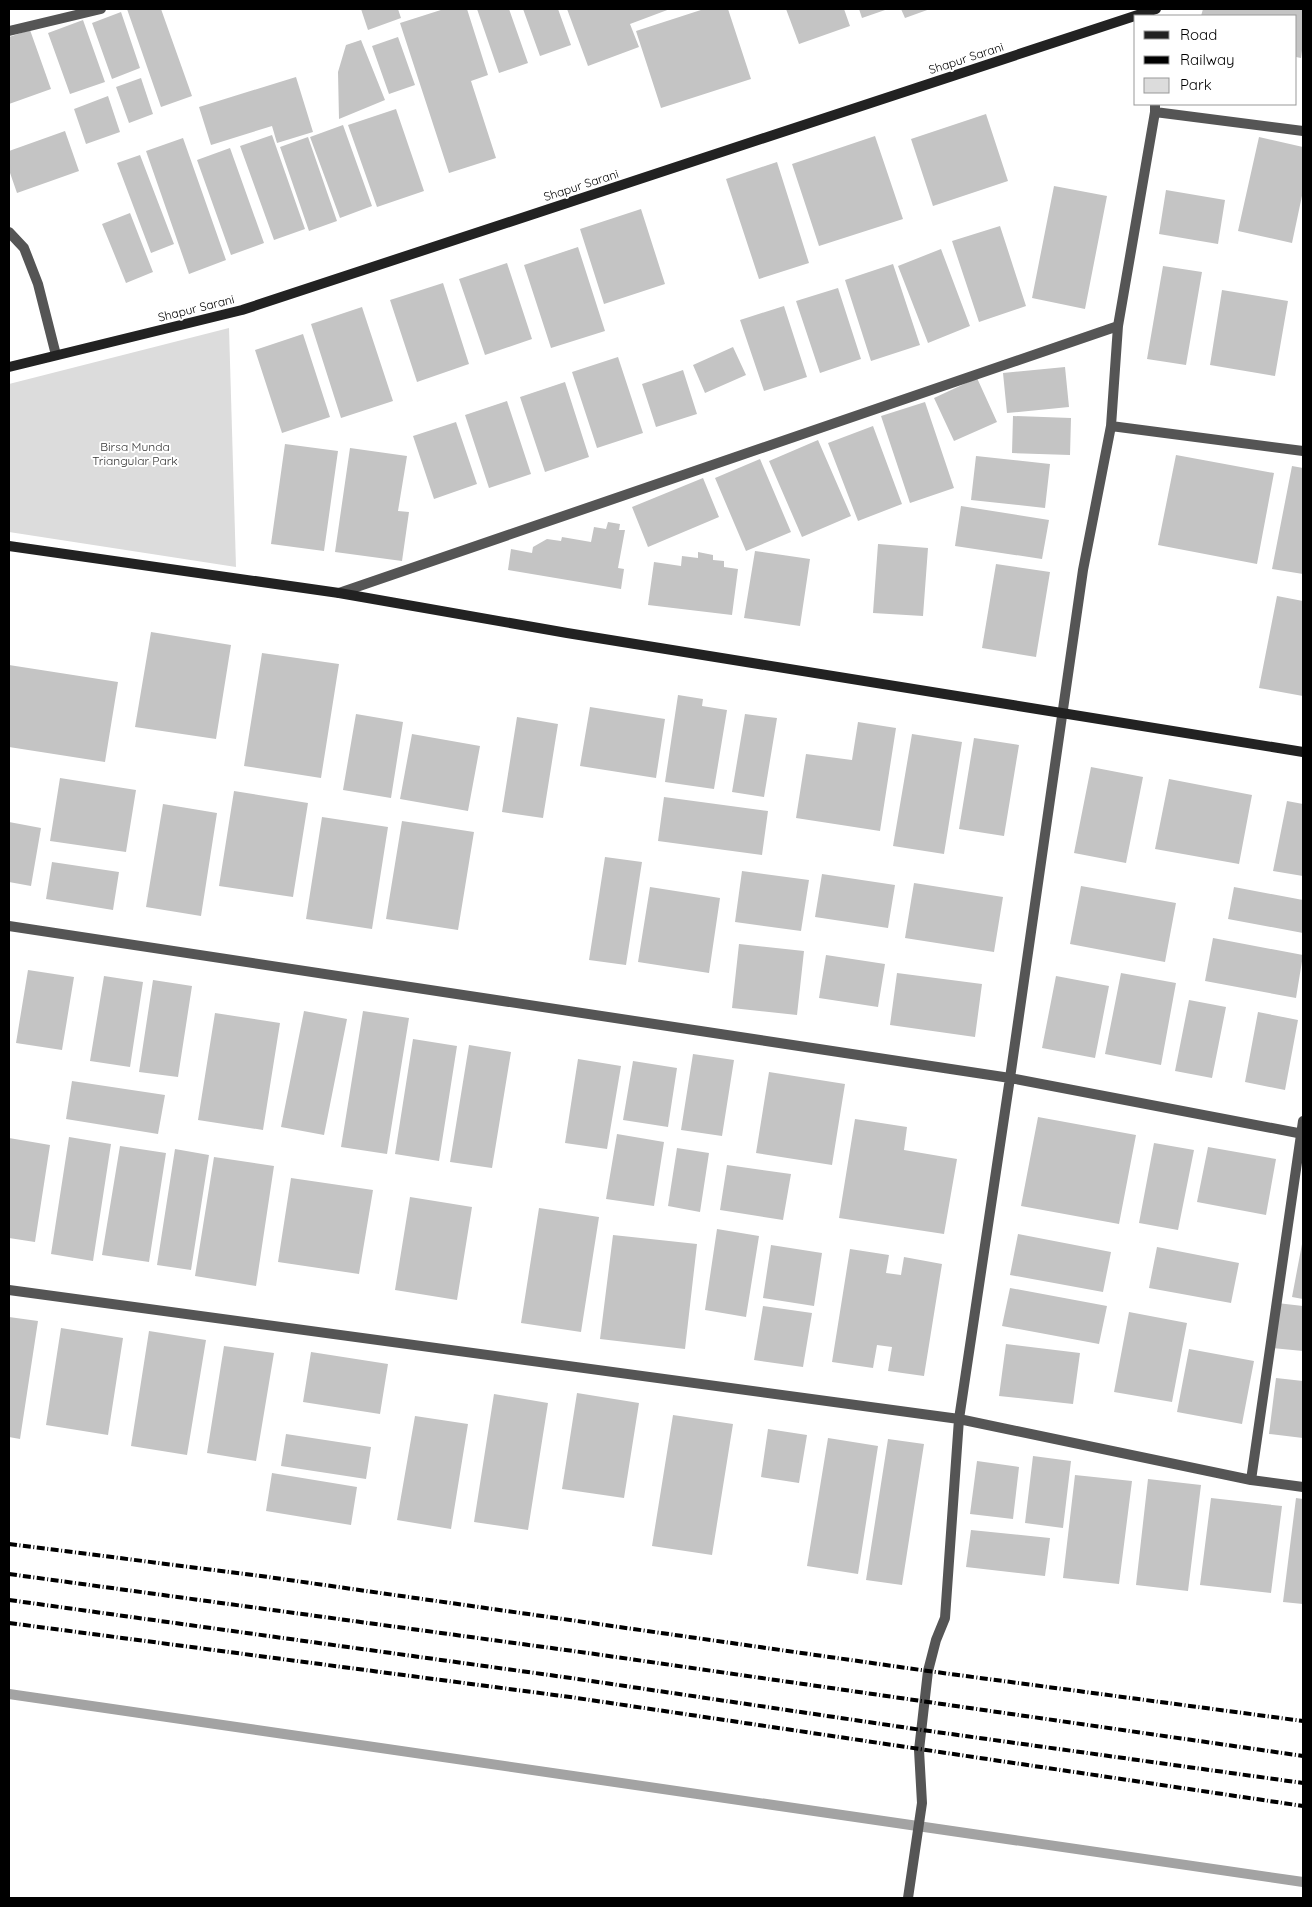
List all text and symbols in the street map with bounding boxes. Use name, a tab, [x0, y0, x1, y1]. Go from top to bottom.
legend	[1134, 15, 1297, 105]
text: Road	[1180, 25, 1217, 44]
street label: Shapur Sarani	[927, 39, 1005, 77]
text: Railway	[1180, 50, 1235, 69]
text: Park	[1180, 75, 1212, 94]
street label: Shapur Sarani	[542, 166, 620, 204]
street label: Shapur Sarani	[156, 291, 236, 325]
park label: Birsa Munda Triangular Park	[92, 439, 178, 468]

